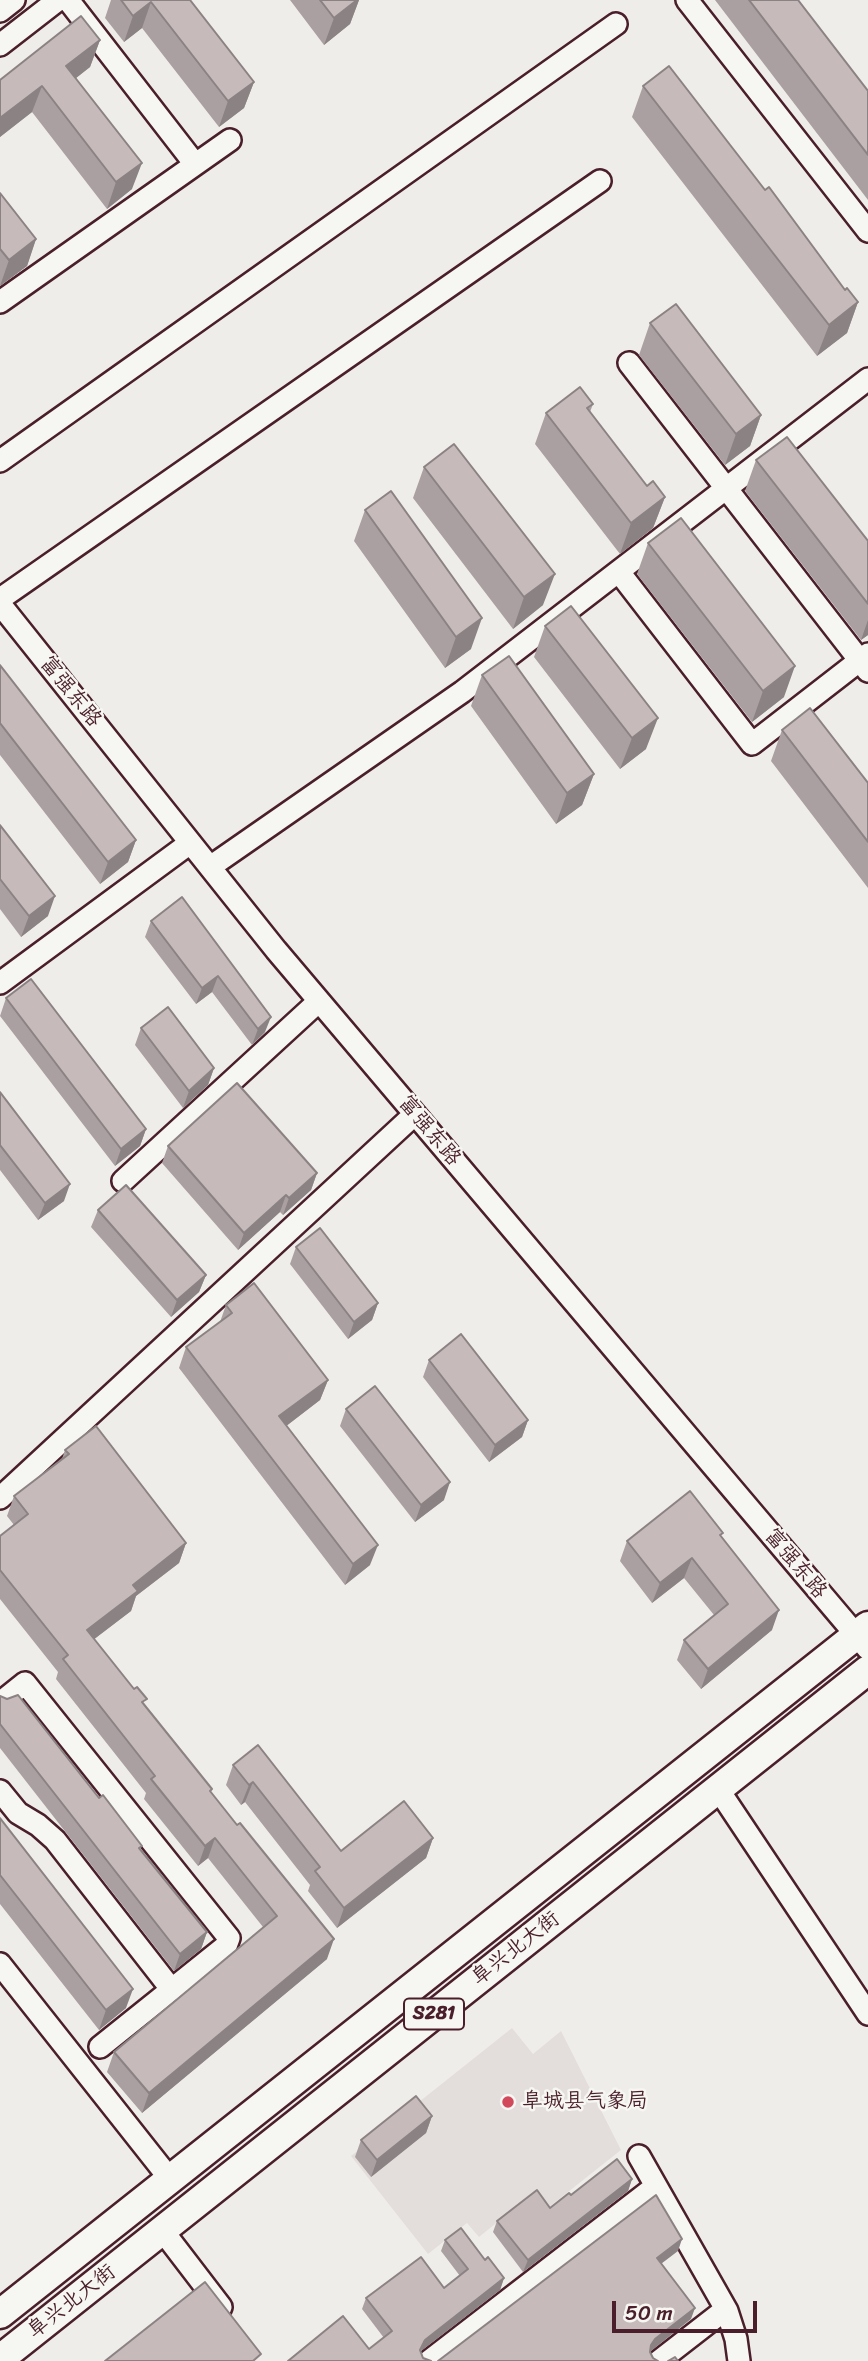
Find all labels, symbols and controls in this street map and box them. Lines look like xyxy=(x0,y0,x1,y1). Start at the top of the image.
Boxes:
street label: 富强东路 xyxy=(34,651,106,733)
street label: 富强东路 xyxy=(392,1091,466,1171)
street label: 富强东路 xyxy=(758,1524,832,1604)
street label: 阜兴北大街 xyxy=(467,1907,565,1991)
road number: S281 xyxy=(404,1998,464,2030)
place label: 阜城县气象局 xyxy=(522,2089,648,2115)
marker: 阜城县气象局 xyxy=(500,2094,516,2110)
street label: 阜兴北大街 xyxy=(23,2260,121,2344)
scale bar xyxy=(616,2288,761,2332)
text: 50 m xyxy=(625,2294,673,2332)

